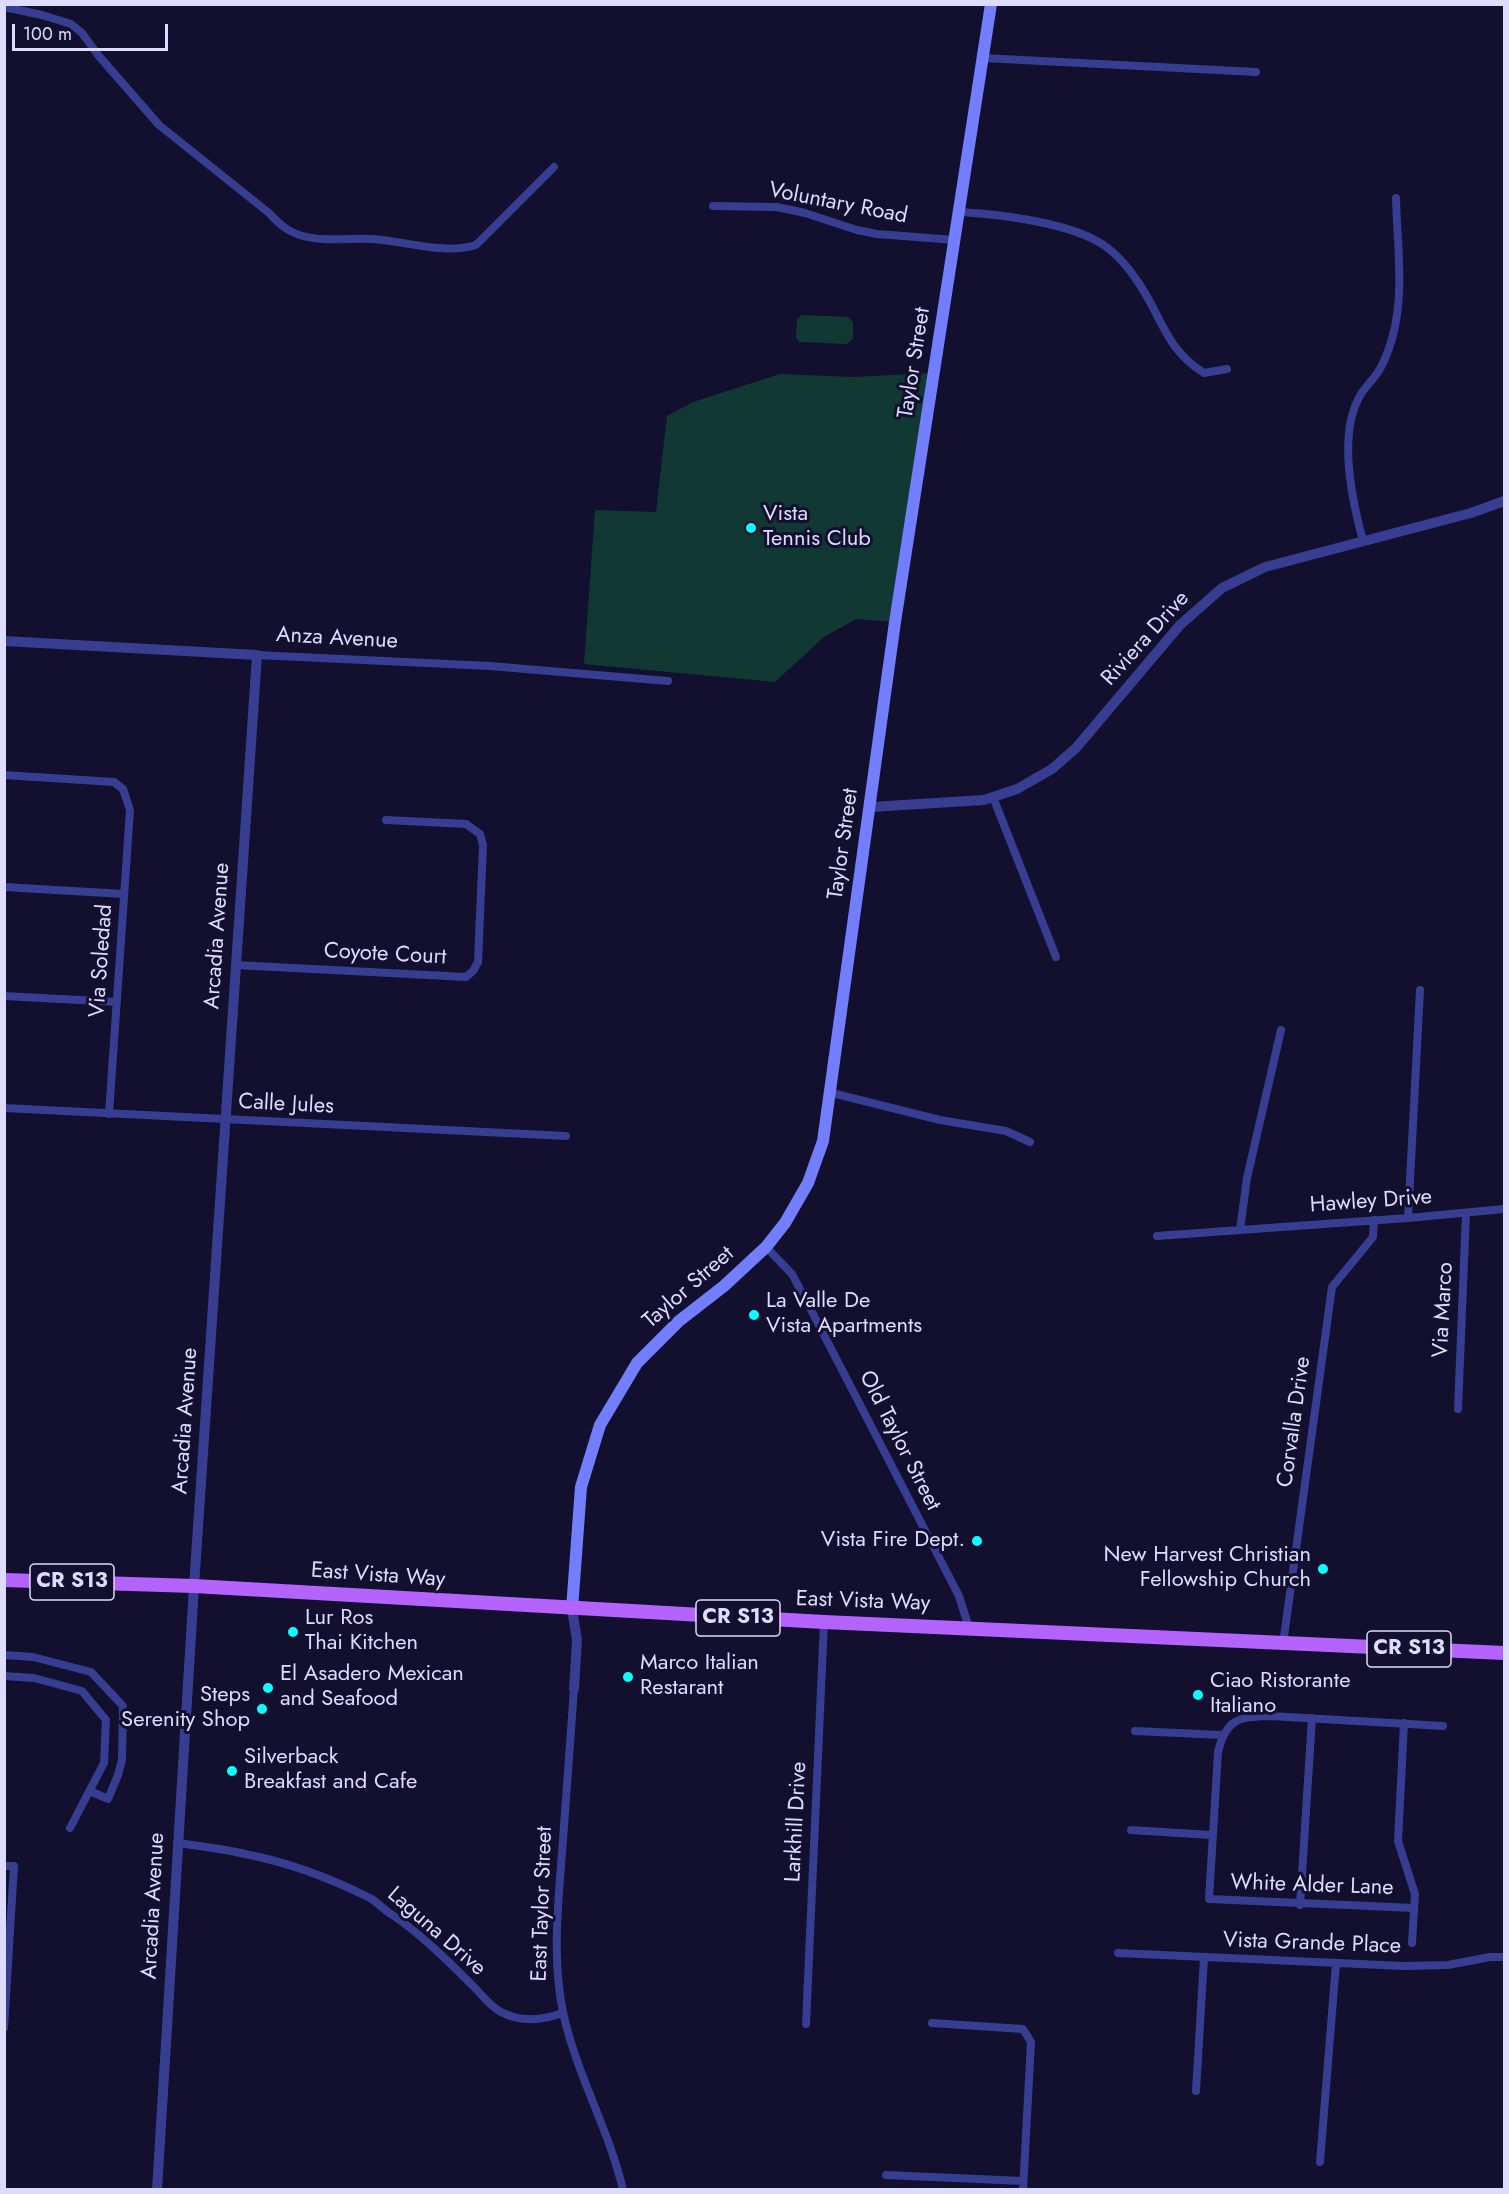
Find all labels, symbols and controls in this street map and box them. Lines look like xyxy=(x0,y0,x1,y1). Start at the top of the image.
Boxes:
scale bar xyxy=(15,12,171,50)
text: 100 m xyxy=(23,21,72,47)
street label: Voluntary Road xyxy=(766,178,910,230)
street label: Taylor Street xyxy=(893,306,937,420)
place label: Vista Tennis Club xyxy=(763,502,871,554)
marker: Vista Tennis Club xyxy=(744,521,758,535)
street label: Riviera Drive xyxy=(1097,586,1195,692)
street label: Anza Avenue xyxy=(275,623,399,655)
street label: Taylor Street xyxy=(823,787,865,901)
street label: Arcadia Avenue xyxy=(200,862,236,1010)
street label: Via Soledad xyxy=(85,903,119,1019)
street label: Coyote Court xyxy=(323,939,447,971)
street label: Calle Jules xyxy=(237,1089,335,1121)
street label: Hawley Drive xyxy=(1309,1185,1433,1219)
street label: Taylor Street xyxy=(638,1241,740,1335)
street label: Via Marco xyxy=(1428,1262,1460,1358)
place label: La Valle De Vista Apartments xyxy=(766,1289,922,1340)
marker: La Valle De Vista Apartments xyxy=(747,1308,761,1322)
street label: Arcadia Avenue xyxy=(168,1347,204,1495)
street label: Corvalla Drive xyxy=(1273,1355,1317,1489)
street label: Old Taylor Street xyxy=(852,1367,946,1515)
place label: Vista Fire Dept. xyxy=(821,1528,965,1554)
marker: Vista Fire Dept. xyxy=(970,1534,984,1548)
place label: New Harvest Christian Fellowship Church xyxy=(1104,1543,1311,1594)
street label: East Vista Way xyxy=(310,1558,446,1594)
marker: New Harvest Christian Fellowship Church xyxy=(1316,1562,1330,1576)
road number: CR S13 xyxy=(30,1564,114,1600)
street label: East Vista Way xyxy=(795,1586,931,1618)
road number: CR S13 xyxy=(696,1600,780,1636)
place label: Lur Ros Thai Kitchen xyxy=(305,1606,418,1658)
marker: Lur Ros Thai Kitchen xyxy=(286,1625,300,1639)
road number: CR S13 xyxy=(1367,1631,1451,1667)
place label: Marco Italian Restarant xyxy=(640,1651,759,1702)
place label: El Asadero Mexican and Seafood xyxy=(280,1662,464,1714)
place label: Ciao Ristorante Italiano xyxy=(1210,1669,1350,1720)
marker: Marco Italian Restarant xyxy=(621,1670,635,1684)
marker: El Asadero Mexican and Seafood xyxy=(261,1681,275,1695)
place label: Steps Serenity Shop xyxy=(121,1683,250,1735)
marker: Ciao Ristorante Italiano xyxy=(1191,1688,1205,1702)
marker: Steps Serenity Shop xyxy=(255,1702,269,1716)
place label: Silverback Breakfast and Cafe xyxy=(244,1745,417,1796)
street label: Larkhill Drive xyxy=(781,1761,813,1883)
marker: Silverback Breakfast and Cafe xyxy=(225,1764,239,1778)
street label: East Taylor Street xyxy=(527,1826,559,1982)
street label: Arcadia Avenue xyxy=(137,1832,171,1980)
street label: White Alder Lane xyxy=(1230,1870,1394,1902)
street label: Laguna Drive xyxy=(381,1882,491,1982)
street label: Vista Grande Place xyxy=(1222,1928,1402,1960)

